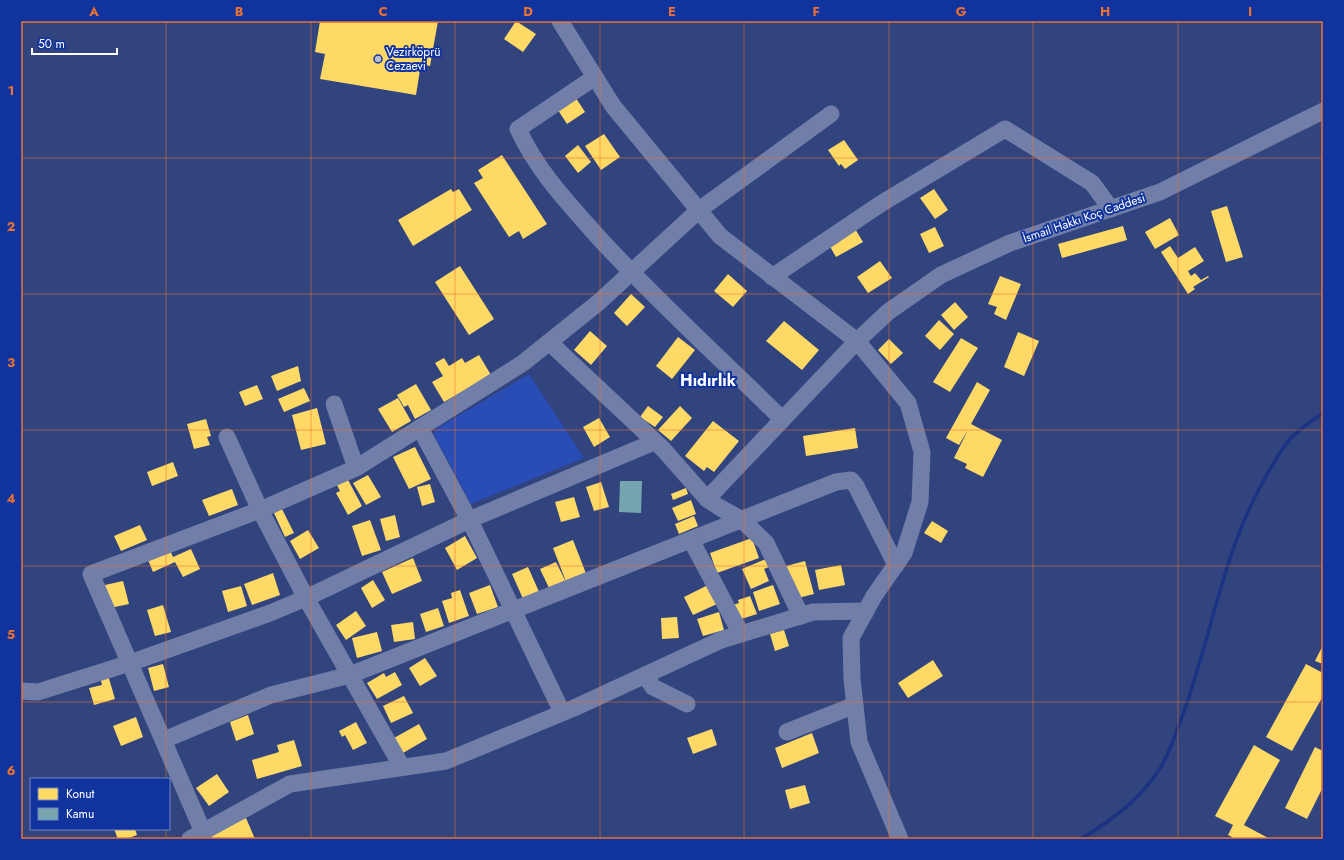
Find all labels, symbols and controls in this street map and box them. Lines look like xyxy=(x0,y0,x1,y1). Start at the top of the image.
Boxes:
text: A xyxy=(88,2,99,21)
text: B xyxy=(235,2,244,21)
text: C xyxy=(378,2,388,21)
text: D xyxy=(523,2,533,21)
text: E xyxy=(668,2,676,21)
text: F xyxy=(812,2,820,21)
text: G xyxy=(956,2,967,21)
text: H xyxy=(1100,2,1110,21)
text: I xyxy=(1248,2,1252,21)
scale bar xyxy=(32,30,117,56)
text: 50 m xyxy=(38,35,65,53)
place label: Vezirköprü Cezaevi xyxy=(386,43,441,75)
marker: Vezirköprü Cezaevi xyxy=(373,54,383,64)
text: 1 xyxy=(8,81,14,100)
street label: İsmail Hakkı Koç Caddesi xyxy=(1020,189,1148,247)
text: 2 xyxy=(7,217,15,236)
text: 3 xyxy=(7,353,15,372)
district label: Hıdırlık xyxy=(680,369,737,392)
text: 4 xyxy=(6,489,16,508)
text: 5 xyxy=(7,625,15,644)
text: 6 xyxy=(7,761,16,780)
legend xyxy=(30,778,170,830)
text: Konut xyxy=(66,785,95,803)
text: Kamu xyxy=(66,805,94,823)

